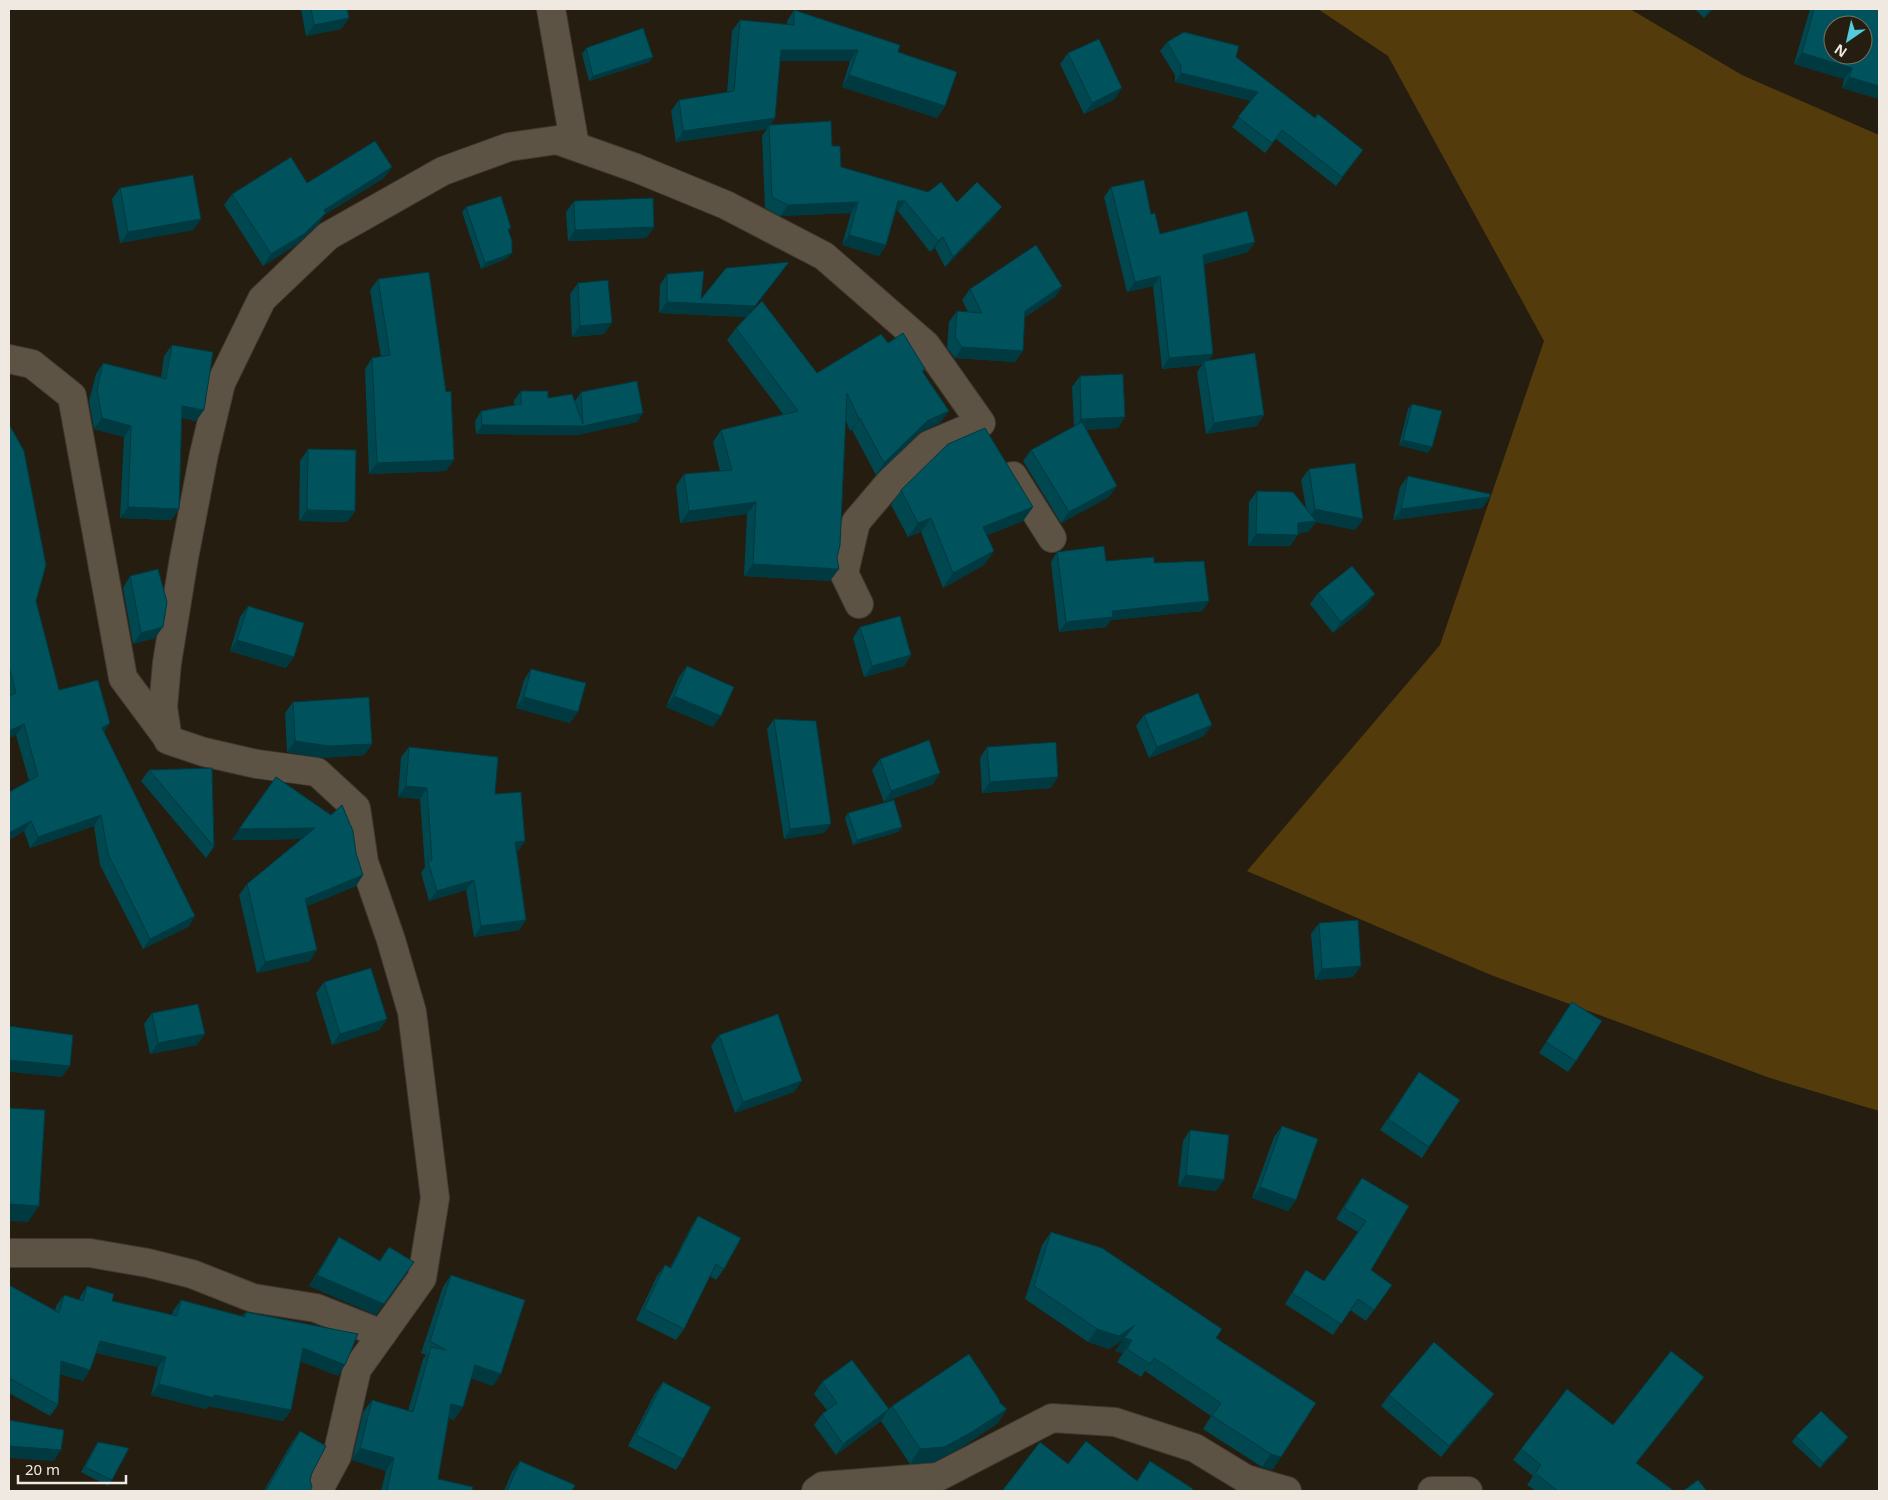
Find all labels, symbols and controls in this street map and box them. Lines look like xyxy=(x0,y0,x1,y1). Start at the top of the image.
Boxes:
north arrow xyxy=(1823,15,1873,65)
text: N xyxy=(1830,40,1850,62)
scale bar xyxy=(18,1452,125,1484)
text: 20 m xyxy=(25,1459,60,1479)

